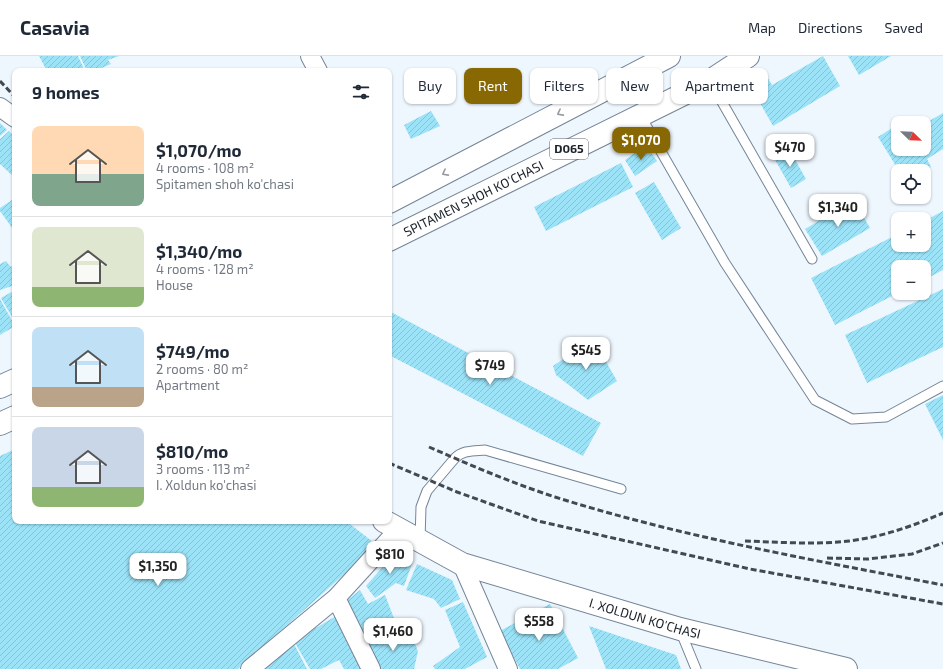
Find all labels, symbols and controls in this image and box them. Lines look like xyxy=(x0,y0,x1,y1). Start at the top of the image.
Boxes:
text: Casavia xyxy=(20,16,90,39)
text: Map xyxy=(748,19,776,36)
text: Directions xyxy=(798,19,863,36)
text: Saved xyxy=(885,19,923,36)
chip: Buy xyxy=(404,68,456,104)
chip: Rent xyxy=(464,68,522,104)
chip: Filters xyxy=(530,68,598,104)
chip: New xyxy=(606,68,663,104)
chip: Apartment xyxy=(671,68,768,104)
icon: filters xyxy=(350,81,372,103)
text: 9 homes xyxy=(32,82,100,102)
one-way arrow xyxy=(557,108,564,116)
north arrow xyxy=(891,116,931,156)
map controls xyxy=(891,116,931,300)
pin: $1,070 xyxy=(608,127,674,161)
text: $1,070 xyxy=(621,132,661,148)
pin: $470 xyxy=(766,134,814,168)
road number: D065 xyxy=(550,139,588,159)
text: $470 xyxy=(775,139,805,155)
text: $1,070/mo xyxy=(156,140,242,160)
icon: home xyxy=(64,142,112,190)
street label: SPITAMEN SHOH KO'CHASI xyxy=(401,157,546,240)
text: 4 rooms · 108 m² xyxy=(156,160,254,176)
button: locate xyxy=(891,164,931,204)
one-way arrow xyxy=(442,168,449,176)
text: Spitamen shoh ko'chasi xyxy=(156,176,294,192)
pin: $1,340 xyxy=(805,194,871,228)
text: $1,340 xyxy=(818,199,858,215)
button: + xyxy=(891,212,931,252)
text: $1,340/mo xyxy=(156,241,242,261)
icon: home xyxy=(64,243,112,291)
button: − xyxy=(891,260,931,300)
text: 4 rooms · 128 m² xyxy=(156,261,254,277)
text: House xyxy=(156,277,193,293)
pin: $545 xyxy=(562,337,610,371)
text: $749/mo xyxy=(156,341,230,361)
text: $545 xyxy=(571,342,601,358)
icon: home xyxy=(64,343,112,391)
pin: $749 xyxy=(466,352,514,386)
text: $749 xyxy=(475,357,505,373)
text: 2 rooms · 80 m² xyxy=(156,361,248,377)
text: Apartment xyxy=(156,377,220,393)
text: $810/mo xyxy=(156,441,228,461)
icon: home xyxy=(64,443,112,491)
text: 3 rooms · 113 m² xyxy=(156,461,250,477)
text: I. Xoldun ko'chasi xyxy=(156,477,257,493)
pin: $810 xyxy=(366,541,414,575)
text: $810 xyxy=(375,546,405,562)
pin: $1,350 xyxy=(125,553,191,587)
text: $1,350 xyxy=(138,558,178,574)
street label: I. XOLDUN KO'CHASI xyxy=(587,594,702,642)
pin: $558 xyxy=(515,608,563,642)
text: $558 xyxy=(524,613,554,629)
pin: $1,460 xyxy=(360,618,426,652)
text: $1,460 xyxy=(373,623,413,639)

